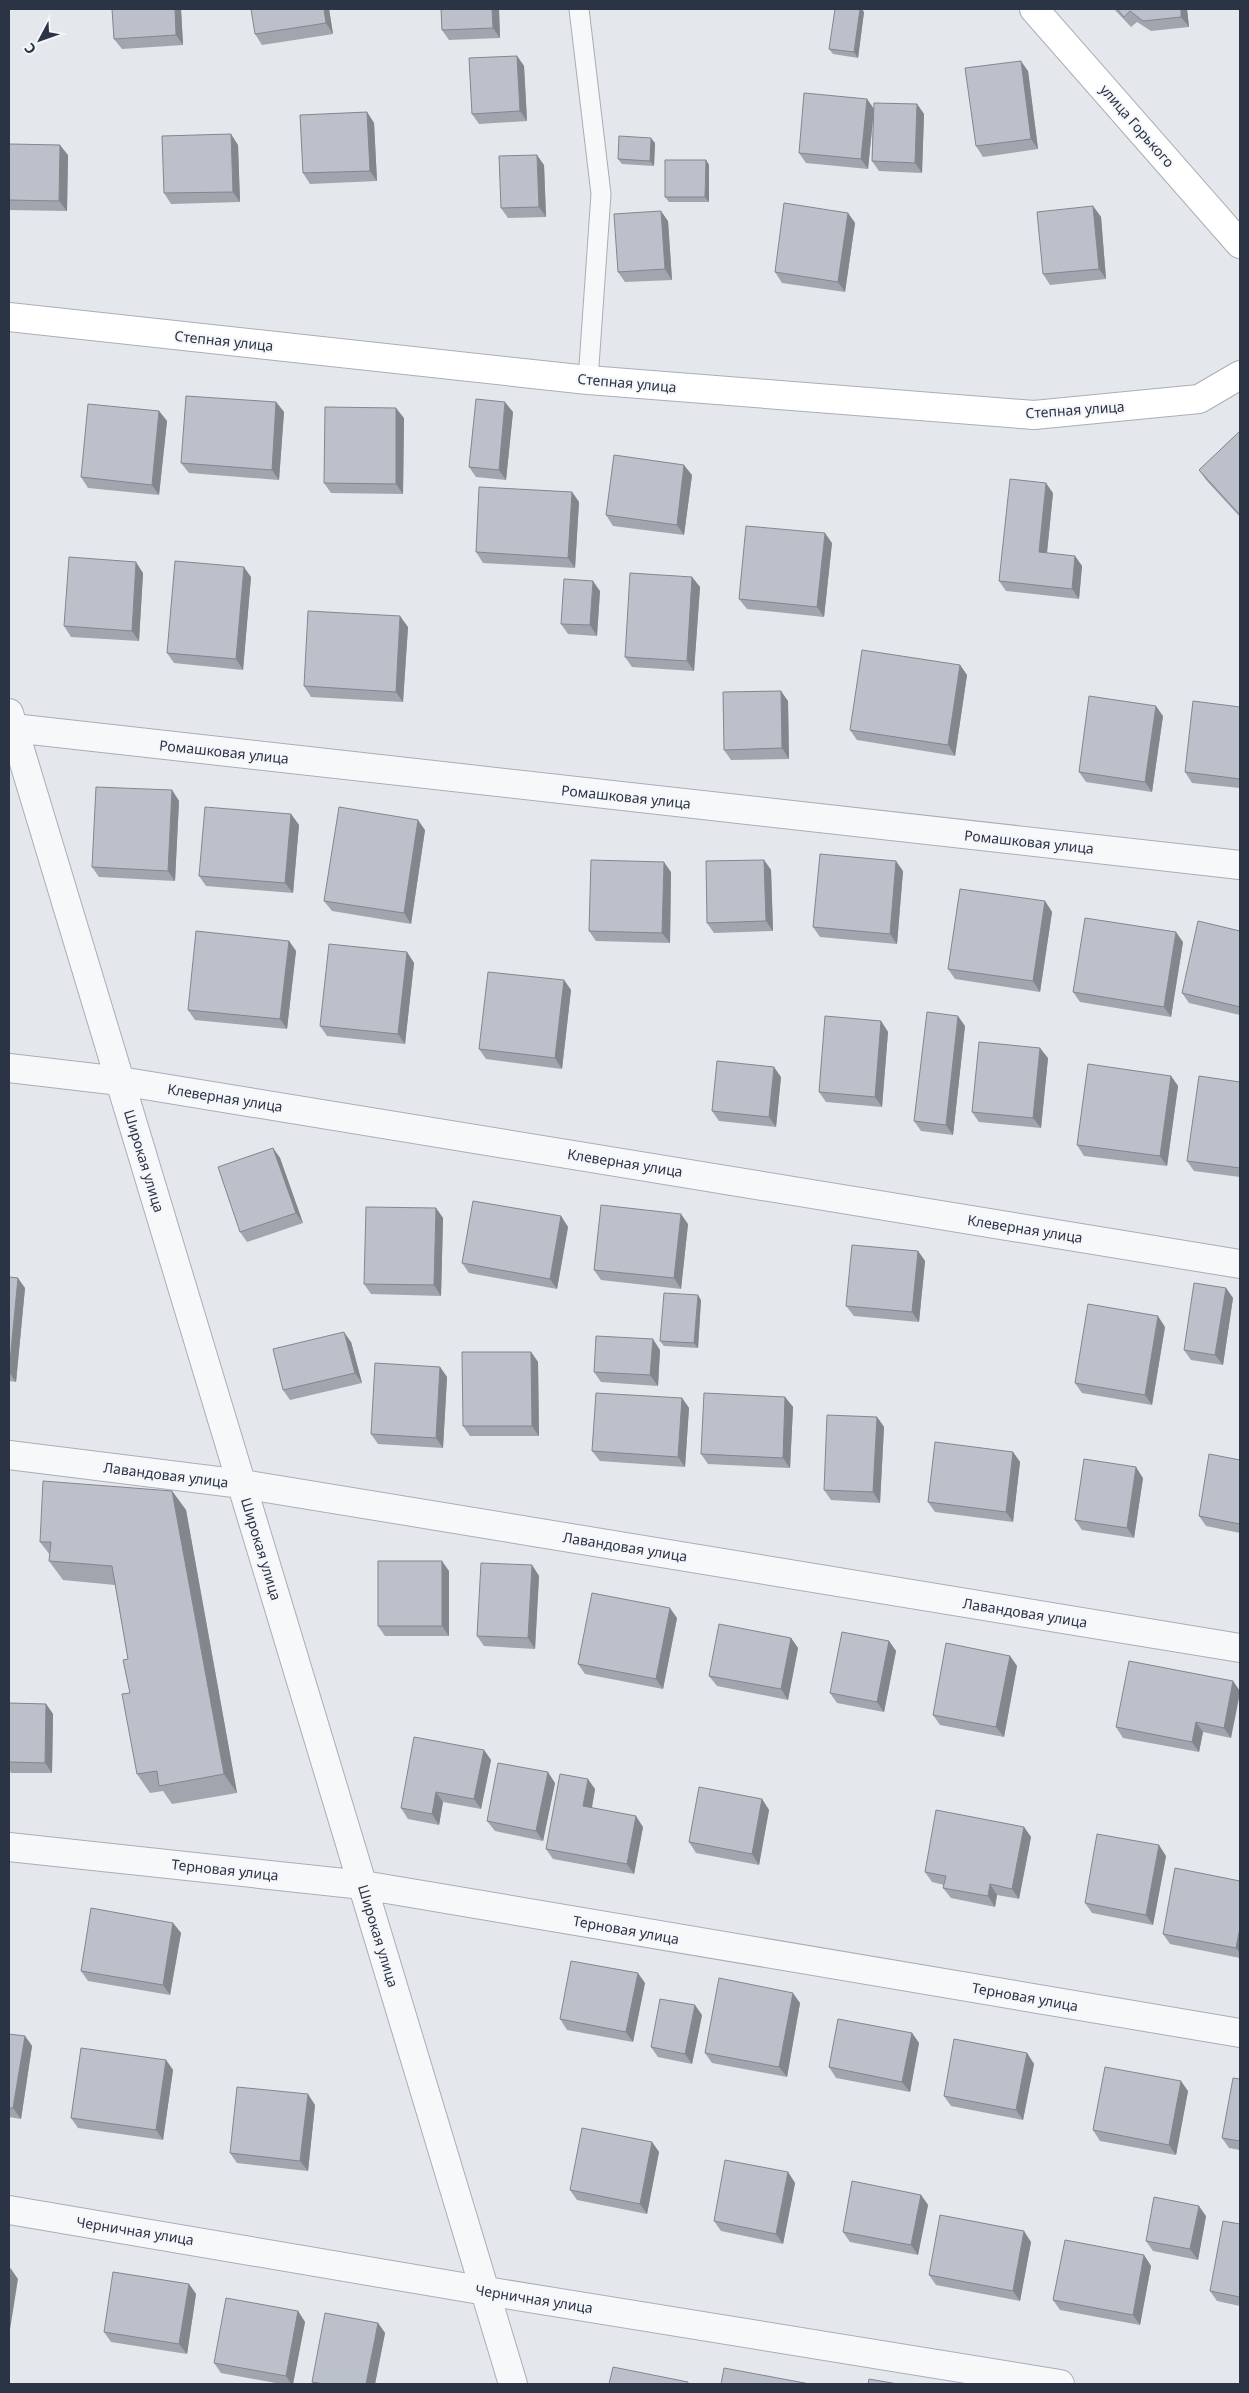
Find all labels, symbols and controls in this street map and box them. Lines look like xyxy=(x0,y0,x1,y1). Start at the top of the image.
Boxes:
north arrow xyxy=(15,15,65,65)
text: С xyxy=(20,39,40,58)
street label: улица Горького xyxy=(1096,80,1179,171)
street label: Степная улица xyxy=(174,326,274,355)
street label: Степная улица xyxy=(577,369,677,396)
street label: Степная улица xyxy=(1025,397,1125,422)
street label: Ромашковая улица xyxy=(158,735,290,768)
street label: Ромашковая улица xyxy=(560,780,692,813)
street label: Ромашковая улица xyxy=(963,825,1095,858)
street label: Клеверная улица xyxy=(166,1079,284,1116)
street label: Широкая улица xyxy=(120,1107,169,1214)
street label: Клеверная улица xyxy=(566,1144,684,1181)
street label: Клеверная улица xyxy=(966,1210,1084,1247)
street label: Лавандовая улица xyxy=(103,1457,230,1492)
street label: Широкая улица xyxy=(237,1495,286,1602)
street label: Лавандовая улица xyxy=(561,1527,689,1566)
street label: Лавандовая улица xyxy=(961,1593,1089,1632)
street label: Терновая улица xyxy=(171,1854,279,1885)
street label: Широкая улица xyxy=(354,1882,403,1989)
street label: Терновая улица xyxy=(572,1911,681,1948)
street label: Терновая улица xyxy=(971,1978,1080,2015)
street label: Черничная улица xyxy=(75,2212,195,2249)
street label: Черничная улица xyxy=(474,2280,594,2317)

